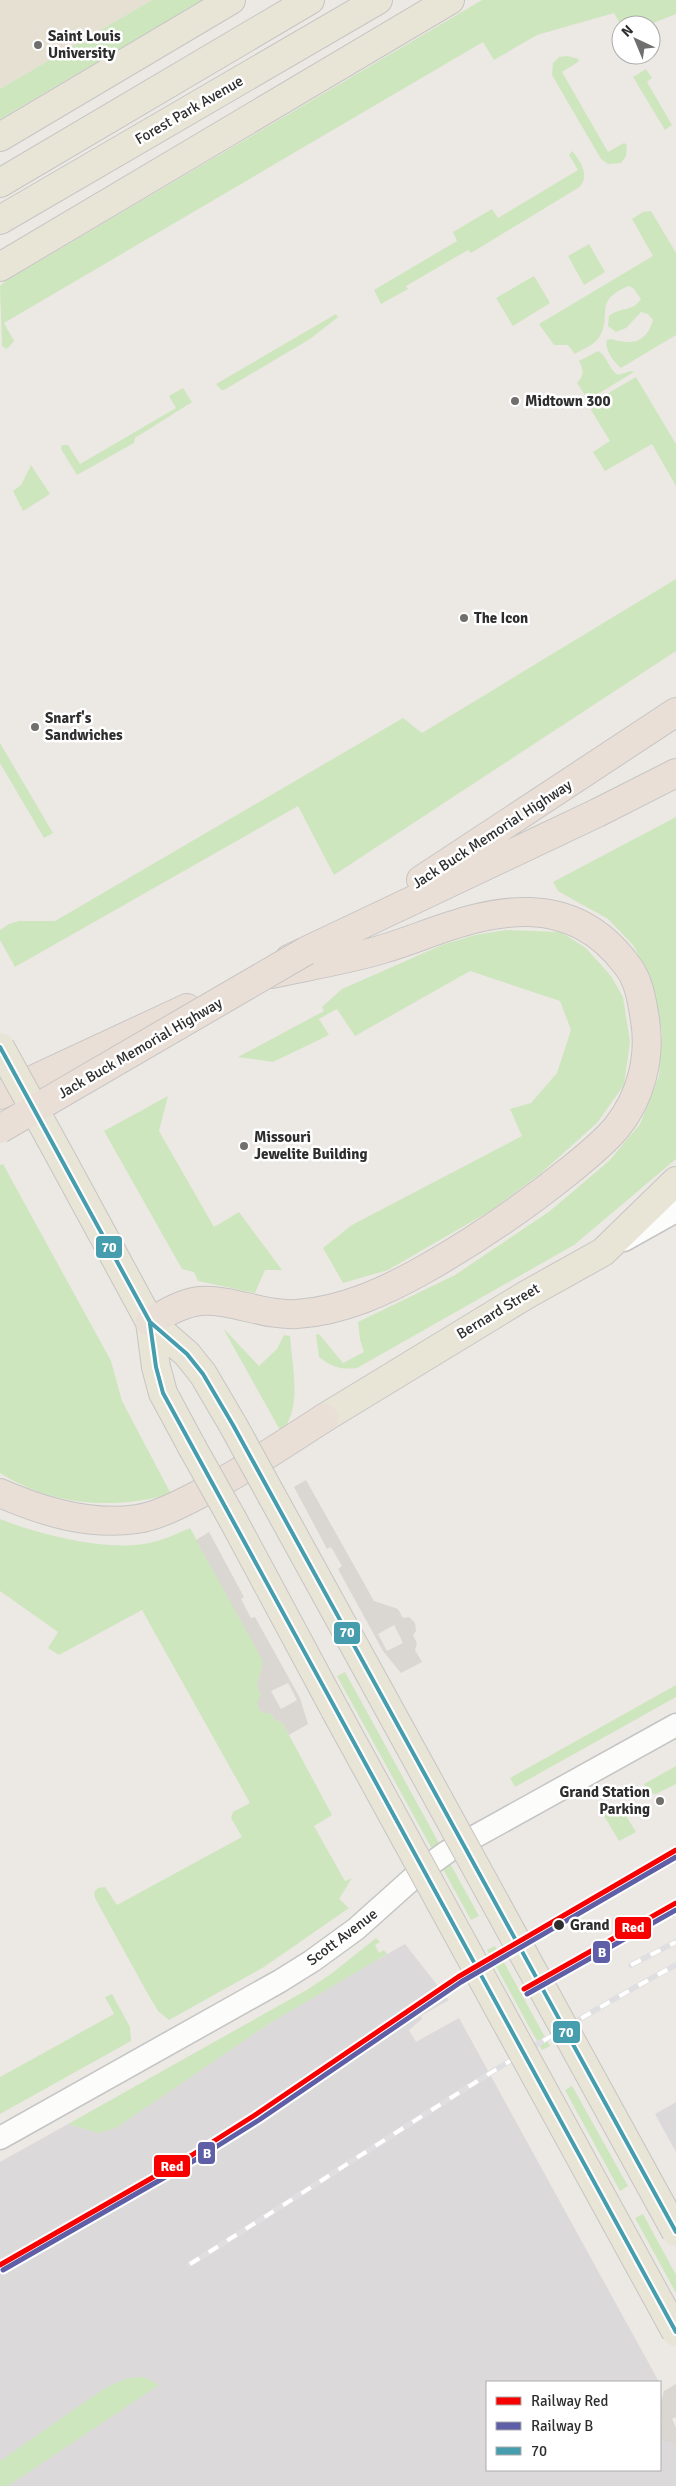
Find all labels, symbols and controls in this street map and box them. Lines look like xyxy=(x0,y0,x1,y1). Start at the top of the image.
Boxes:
north arrow xyxy=(611,15,661,65)
text: N xyxy=(618,22,637,41)
place label: Saint Louis University xyxy=(48,27,121,62)
marker: Saint Louis University xyxy=(32,39,44,51)
street label: Forest Park Avenue xyxy=(132,72,246,148)
place label: Midtown 300 xyxy=(525,392,611,410)
marker: Midtown 300 xyxy=(509,395,521,407)
place label: The Icon xyxy=(474,609,528,627)
marker: The Icon xyxy=(458,612,470,624)
place label: Snarf's Sandwiches xyxy=(45,709,123,744)
marker: Snarf's Sandwiches xyxy=(29,721,41,733)
street label: Jack Buck Memorial Highway xyxy=(409,776,575,892)
street label: Jack Buck Memorial Highway xyxy=(55,994,225,1102)
place label: Missouri Jewelite Building xyxy=(254,1128,368,1163)
marker: Missouri Jewelite Building xyxy=(238,1140,250,1152)
line badge: 70 xyxy=(95,1235,123,1259)
text: 70 xyxy=(101,1239,117,1256)
street label: Bernard Street xyxy=(453,1279,543,1343)
line badge: 70 xyxy=(333,1621,361,1645)
text: 70 xyxy=(339,1624,355,1641)
place label: Grand Station Parking xyxy=(559,1783,650,1818)
marker: Grand Station Parking xyxy=(654,1795,666,1807)
street label: Scott Avenue xyxy=(303,1905,381,1969)
place label: Grand xyxy=(570,1916,610,1934)
line badge: Red xyxy=(614,1916,652,1940)
marker: Grand xyxy=(552,1918,566,1932)
text: Red xyxy=(622,1919,645,1936)
line badge: B xyxy=(592,1940,611,1964)
text: B xyxy=(598,1944,607,1961)
line badge: 70 xyxy=(552,2020,581,2044)
text: 70 xyxy=(558,2024,574,2041)
line badge: B xyxy=(197,2141,216,2165)
text: B xyxy=(203,2145,212,2162)
line badge: Red xyxy=(153,2154,191,2178)
text: Red xyxy=(161,2158,184,2175)
legend xyxy=(486,2381,661,2471)
text: Railway Red xyxy=(531,2392,609,2410)
text: Railway B xyxy=(531,2417,593,2435)
text: 70 xyxy=(531,2442,547,2460)

